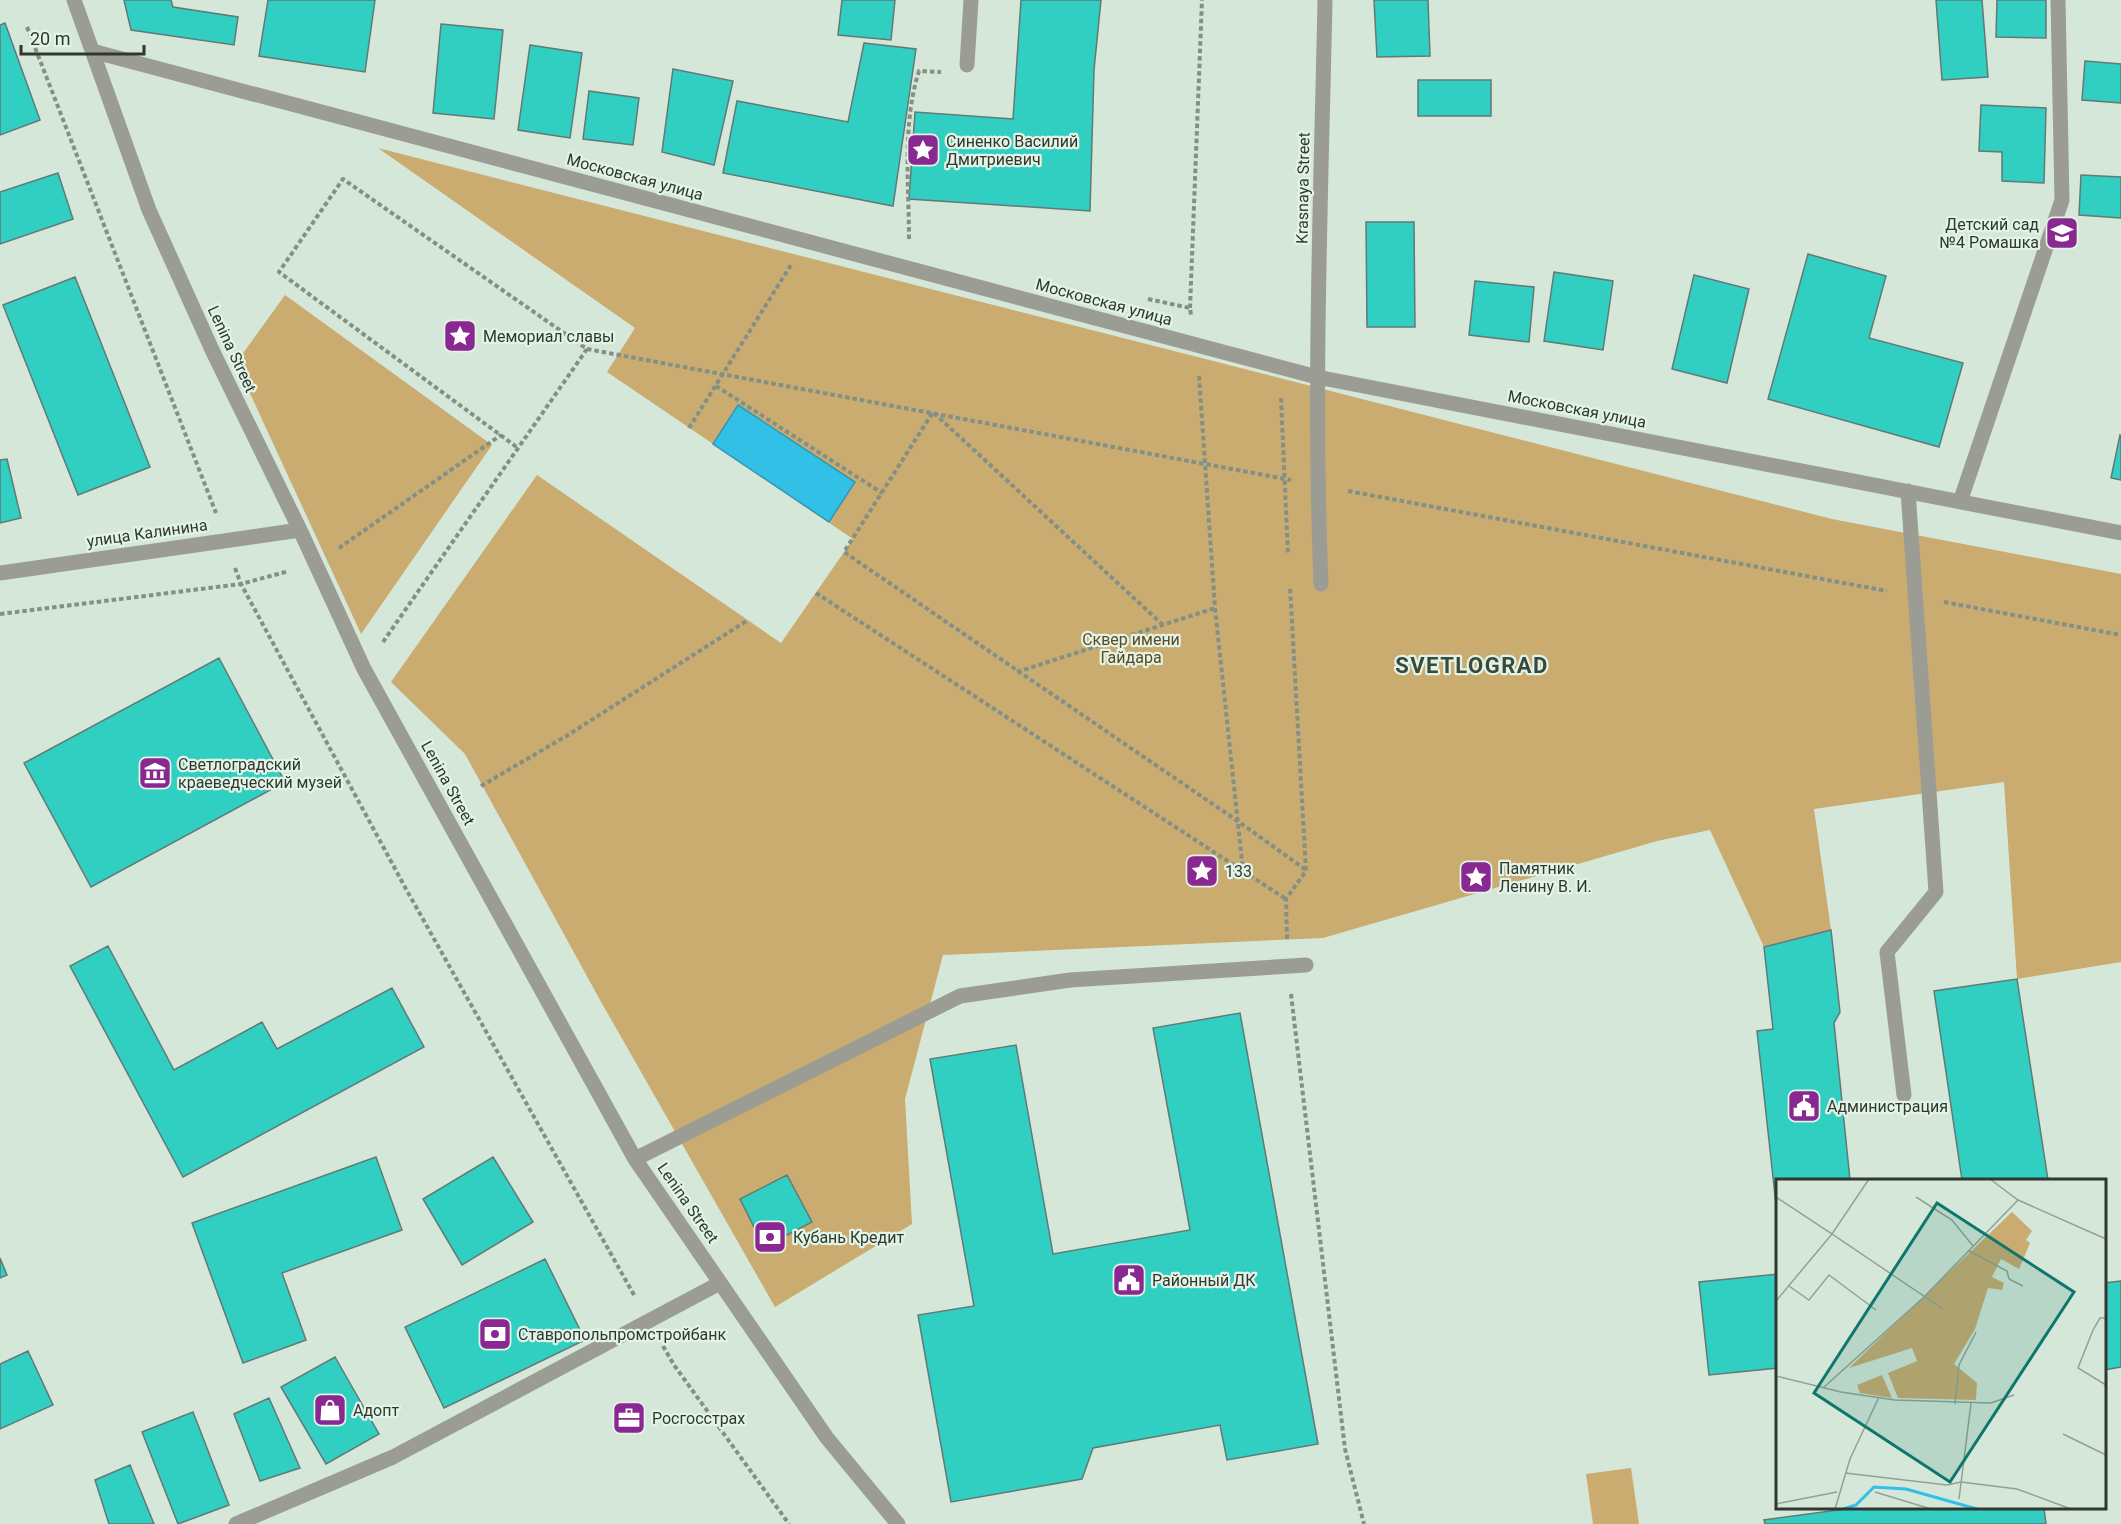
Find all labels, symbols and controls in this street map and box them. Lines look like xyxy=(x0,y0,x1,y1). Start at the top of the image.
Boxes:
scale bar xyxy=(21,18,144,56)
text: 20 m xyxy=(30,28,70,49)
place icon: Синенко Василий Дмитриевич xyxy=(905,132,941,168)
place label: Синенко Василий Дмитриевич xyxy=(946,132,1078,169)
street label: Krasnaya Street xyxy=(1293,132,1313,244)
street label: Московская улица xyxy=(565,150,705,204)
place label: Детский сад №4 Ромашка xyxy=(1940,215,2039,252)
school or university icon: Детский сад №4 Ромашка xyxy=(2044,215,2080,251)
street label: Московская улица xyxy=(1034,275,1174,329)
street label: Lenina Street xyxy=(204,303,260,395)
place icon: Мемориал славы xyxy=(442,318,478,354)
place label: Мемориал славы xyxy=(483,327,614,346)
street label: Московская улица xyxy=(1506,386,1648,432)
street label: улица Калинина xyxy=(85,515,209,551)
park label: Сквер имени Гайдара xyxy=(1082,630,1180,667)
district label: SVETLOGRAD xyxy=(1395,653,1549,678)
street label: Lenina Street xyxy=(417,737,479,829)
museum icon: Светлоградский краеведческий музей xyxy=(137,755,173,791)
place label: Светлоградский краеведческий музей xyxy=(178,755,342,792)
place icon: 133 xyxy=(1184,853,1220,889)
place icon: Памятник Ленину В. И. xyxy=(1458,859,1494,895)
place label: Памятник Ленину В. И. xyxy=(1499,859,1592,896)
place label: 133 xyxy=(1225,862,1252,881)
public building icon: Администрация xyxy=(1786,1088,1822,1124)
place label: Администрация xyxy=(1827,1097,1948,1116)
street label: Lenina Street xyxy=(653,1159,723,1247)
inset map xyxy=(1776,1179,2106,1509)
bank icon: Кубань Кредит xyxy=(752,1219,788,1255)
place label: Кубань Кредит xyxy=(793,1228,904,1247)
public building icon: Районный ДК xyxy=(1111,1262,1147,1298)
place label: Районный ДК xyxy=(1152,1271,1256,1290)
bank icon: Ставропольпромстройбанк xyxy=(477,1316,513,1352)
place label: Ставропольпромстройбанк xyxy=(518,1325,727,1344)
shop icon: Адопт xyxy=(312,1392,348,1428)
office icon: Росгосстрах xyxy=(611,1400,647,1436)
place label: Адопт xyxy=(353,1401,399,1420)
place label: Росгосстрах xyxy=(652,1409,745,1428)

